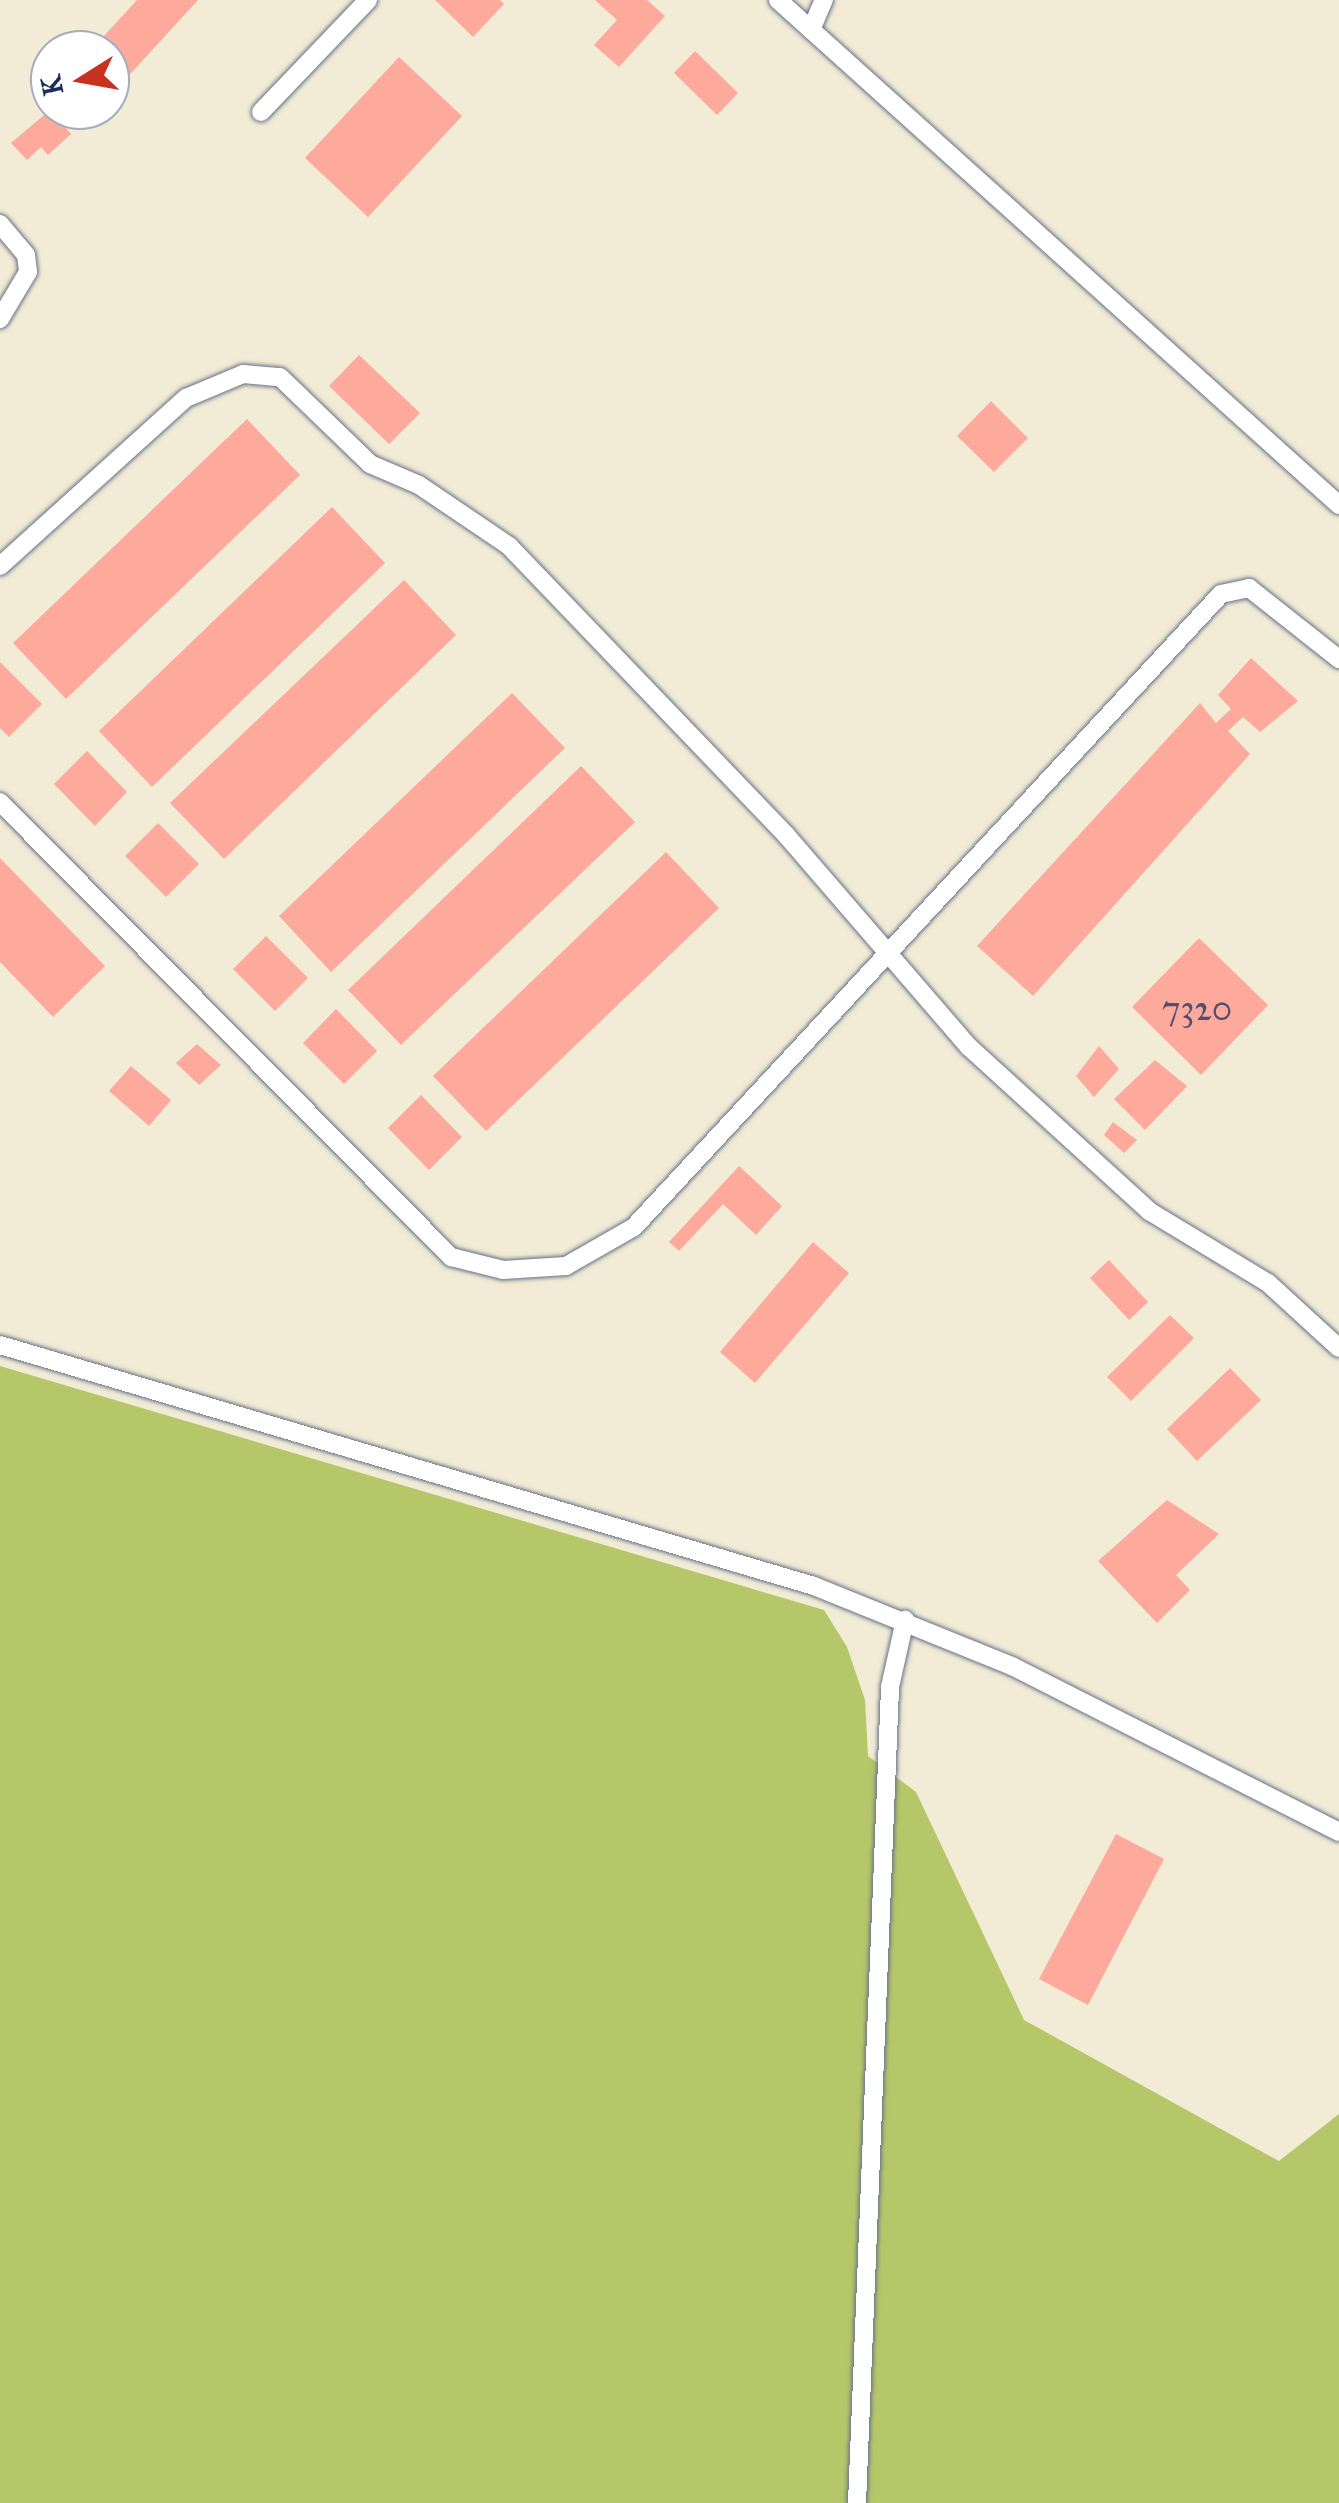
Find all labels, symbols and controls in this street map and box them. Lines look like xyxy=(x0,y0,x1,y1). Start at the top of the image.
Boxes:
north arrow xyxy=(30,30,130,130)
text: K xyxy=(33,72,71,99)
house number: 7320 xyxy=(1162,988,1232,1030)

